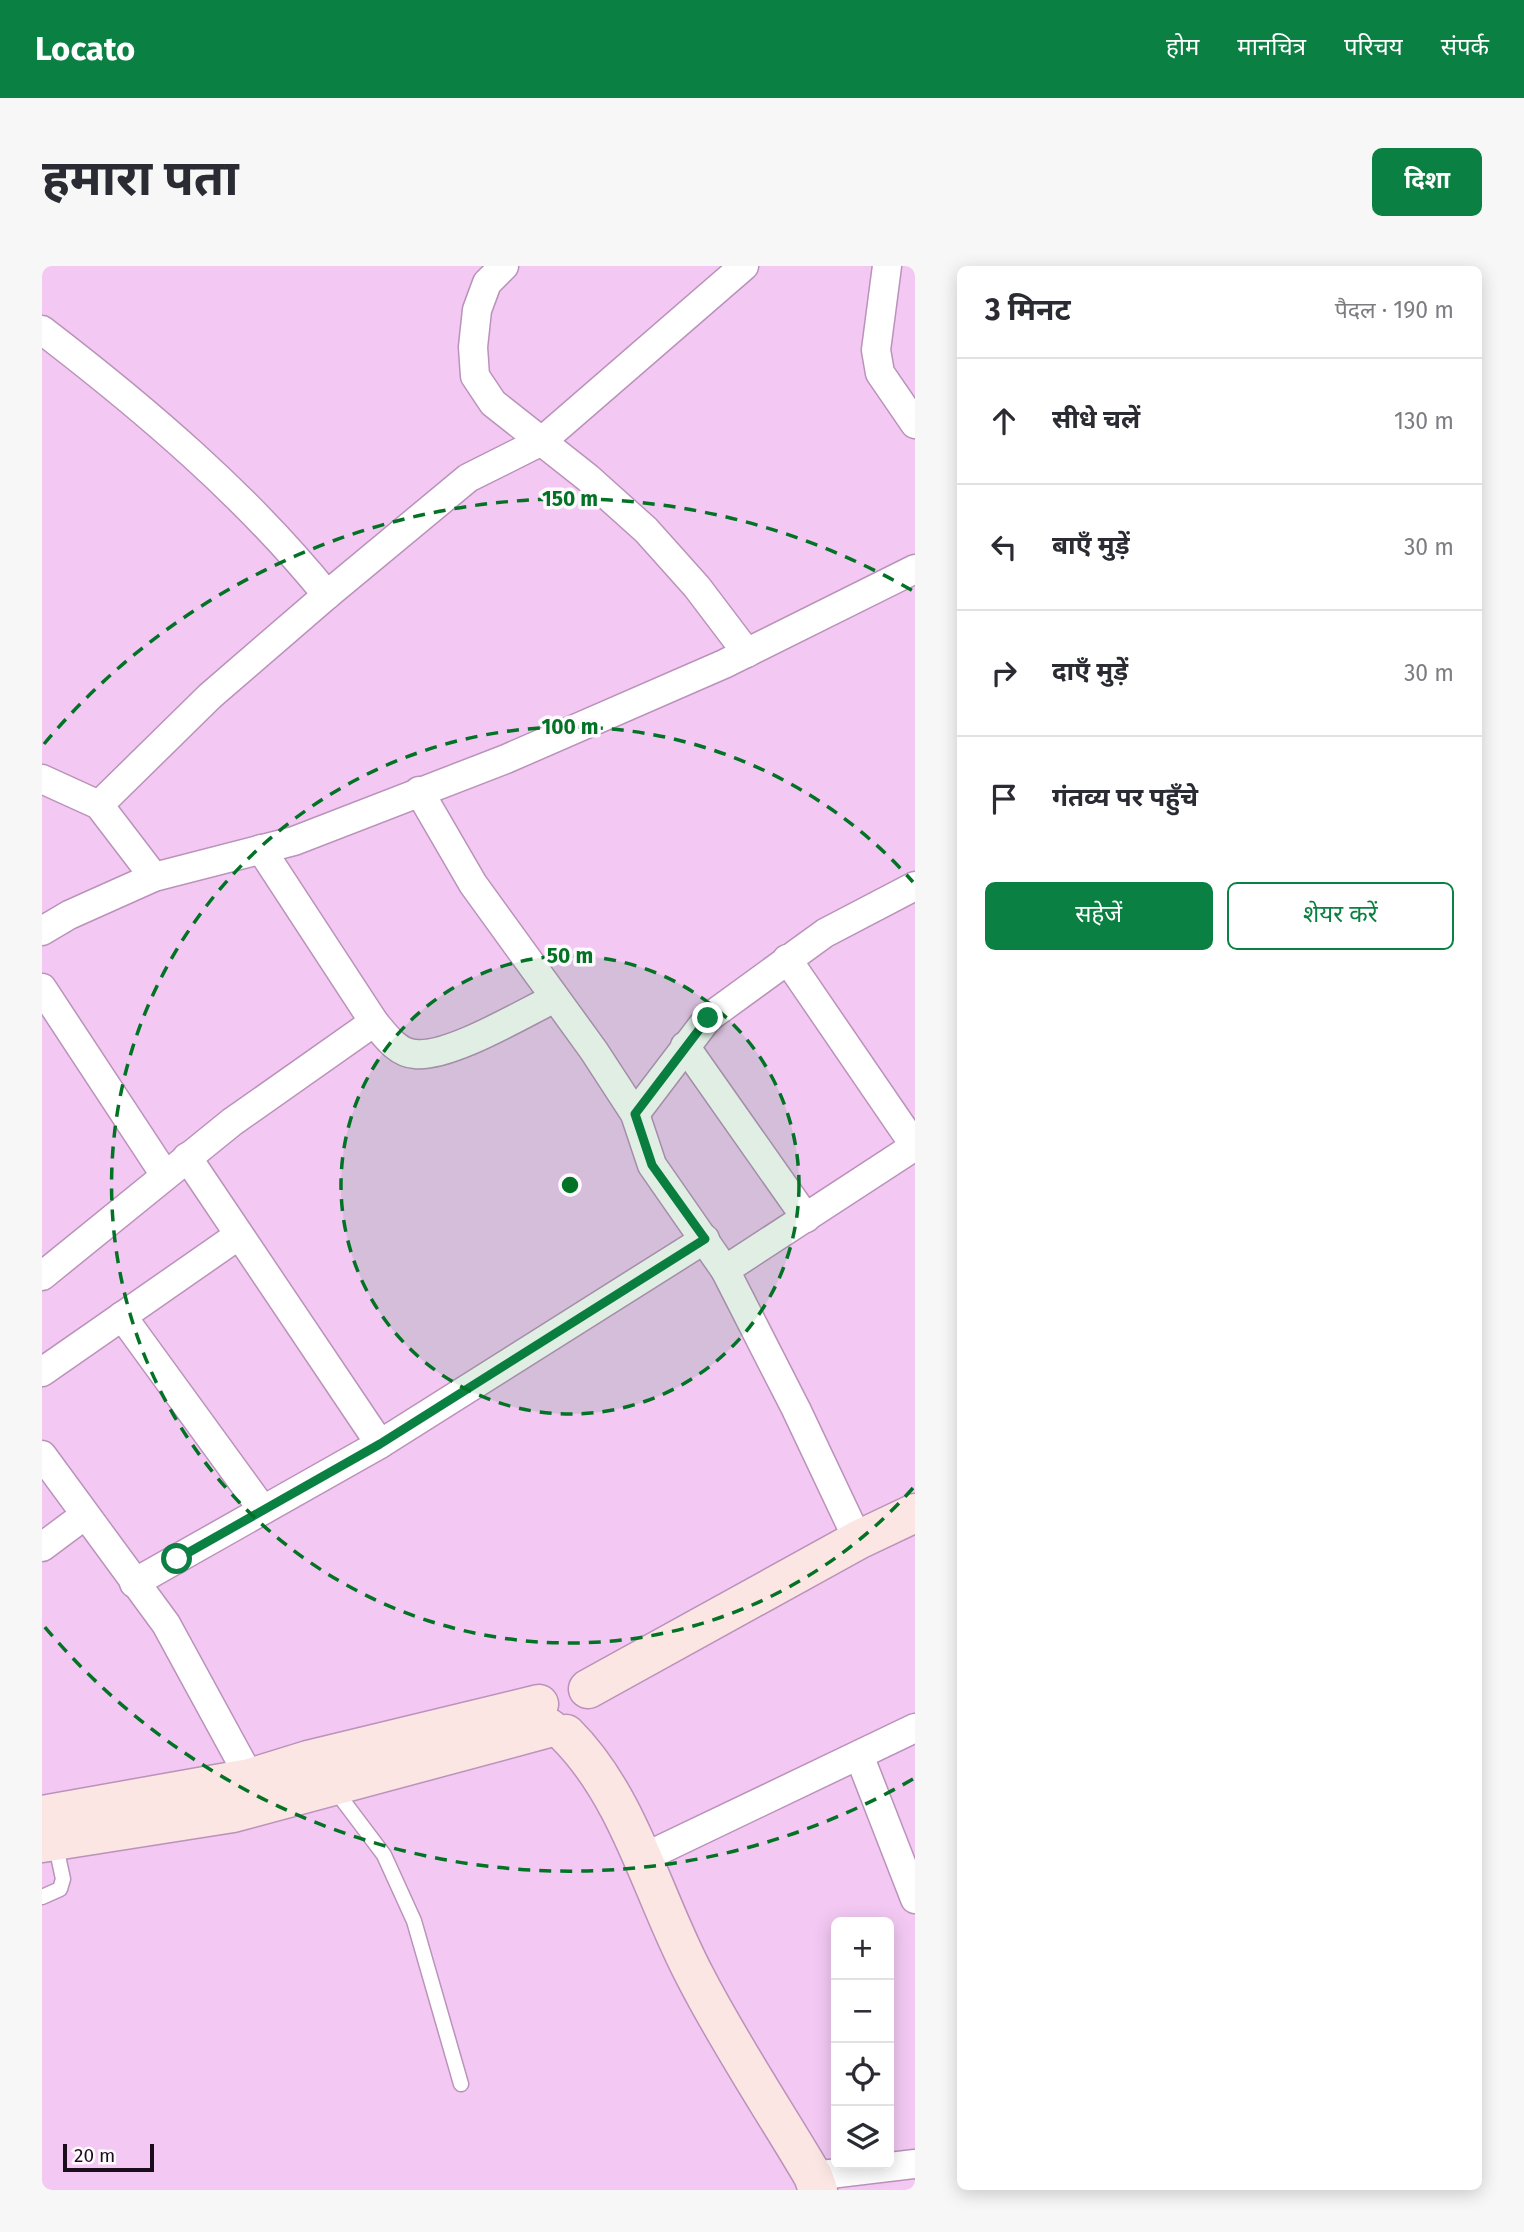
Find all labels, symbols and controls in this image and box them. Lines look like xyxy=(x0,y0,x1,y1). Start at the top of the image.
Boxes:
text: Locato xyxy=(35,29,135,69)
text: होम xyxy=(1166,33,1199,61)
text: मानचित्र xyxy=(1237,33,1306,61)
text: परिचय xyxy=(1344,33,1403,61)
text: संपर्क xyxy=(1441,33,1489,61)
button: दिशा xyxy=(1372,148,1482,216)
text: हमारा पता xyxy=(42,149,239,208)
text: 3 मिनट xyxy=(985,292,1071,328)
text: पैदल · 190 m xyxy=(1335,296,1454,324)
icon: ahead xyxy=(985,402,1023,440)
text: सीधे चलें xyxy=(1052,404,1140,435)
text: 130 m xyxy=(1394,407,1454,435)
text: 150 m xyxy=(542,486,598,512)
icon: left xyxy=(985,528,1023,566)
text: बाएँ मुड़ें xyxy=(1052,530,1129,561)
text: 30 m xyxy=(1404,533,1454,561)
icon: right xyxy=(985,654,1023,692)
text: दाएँ मुड़ें xyxy=(1052,656,1128,687)
text: 30 m xyxy=(1404,659,1454,687)
text: 100 m xyxy=(541,714,599,740)
icon: arrive xyxy=(985,780,1023,818)
text: गंतव्य पर पहुँचे xyxy=(1052,782,1198,813)
button: सहेजें xyxy=(985,882,1213,950)
button: शेयर करें xyxy=(1227,882,1454,950)
text: 50 m xyxy=(547,943,593,969)
route end xyxy=(692,1002,723,1033)
centre of rings xyxy=(558,1173,582,1197)
route start xyxy=(161,1543,192,1574)
map controls xyxy=(831,1917,894,2169)
button: + xyxy=(831,1917,894,1980)
button: − xyxy=(831,1980,894,2043)
button: locate xyxy=(831,2043,894,2106)
button: layers xyxy=(831,2106,894,2169)
scale bar xyxy=(63,2141,154,2173)
text: 20 m xyxy=(74,2144,115,2167)

